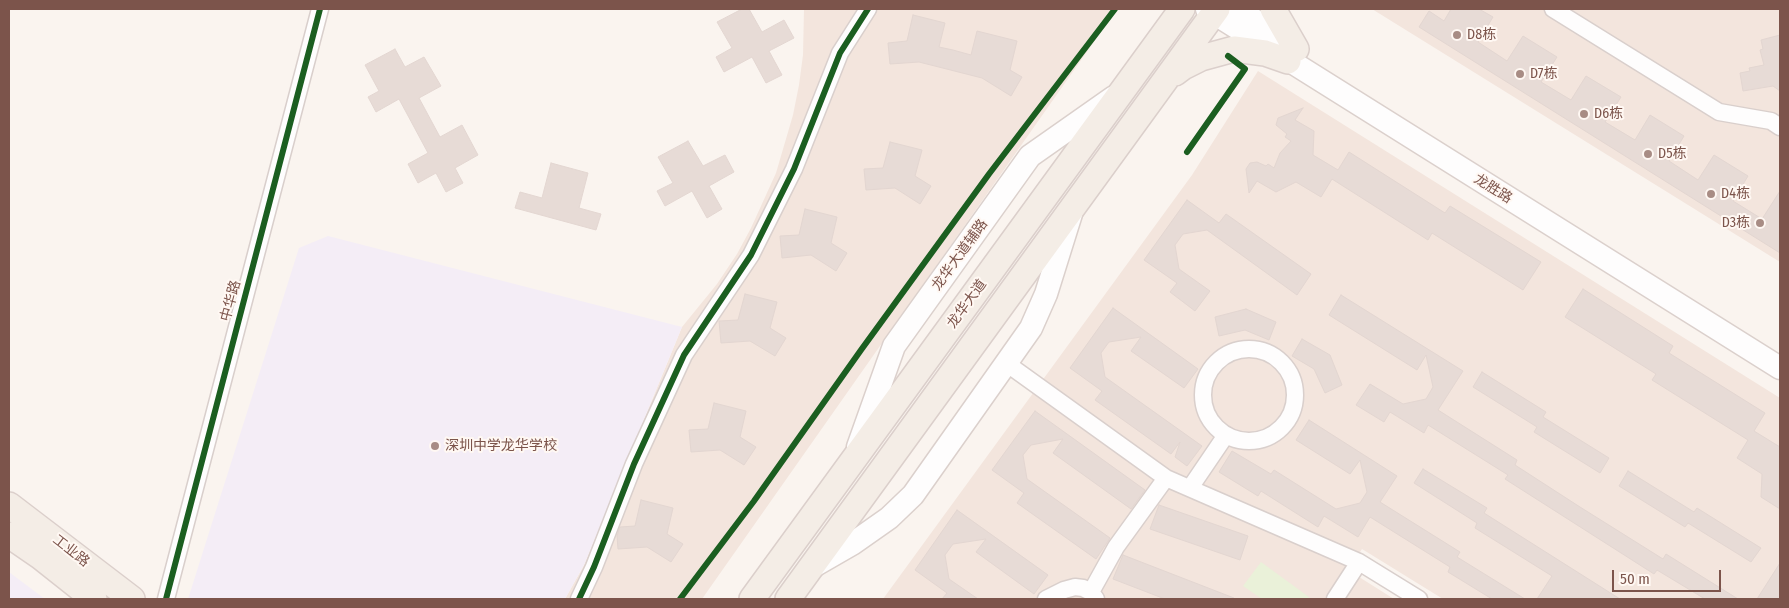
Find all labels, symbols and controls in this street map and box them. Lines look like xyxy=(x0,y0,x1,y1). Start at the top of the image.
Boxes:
place label: D8栋 xyxy=(1467,27,1496,43)
marker: D8栋 xyxy=(1451,29,1463,41)
place label: D7栋 xyxy=(1530,66,1558,82)
marker: D7栋 xyxy=(1514,68,1526,80)
place label: D6栋 xyxy=(1594,106,1623,122)
marker: D6栋 xyxy=(1578,108,1590,120)
place label: D5栋 xyxy=(1658,146,1687,162)
marker: D5栋 xyxy=(1642,148,1654,160)
street label: 龙胜路 xyxy=(1471,171,1515,207)
place label: D4栋 xyxy=(1721,186,1750,202)
marker: D4栋 xyxy=(1705,188,1717,200)
place label: D3栋 xyxy=(1722,215,1750,231)
street label: 龙华大道辅路 xyxy=(929,216,991,294)
marker: D3栋 xyxy=(1754,217,1766,229)
street label: 龙华大道 xyxy=(944,276,990,332)
street label: 中华路 xyxy=(217,279,245,323)
place label: 深圳中学龙华学校 xyxy=(445,438,557,454)
marker: 深圳中学龙华学校 xyxy=(429,440,441,452)
street label: 工业路 xyxy=(49,531,93,571)
scale bar xyxy=(1614,560,1723,592)
text: 50 m xyxy=(1620,570,1650,588)

